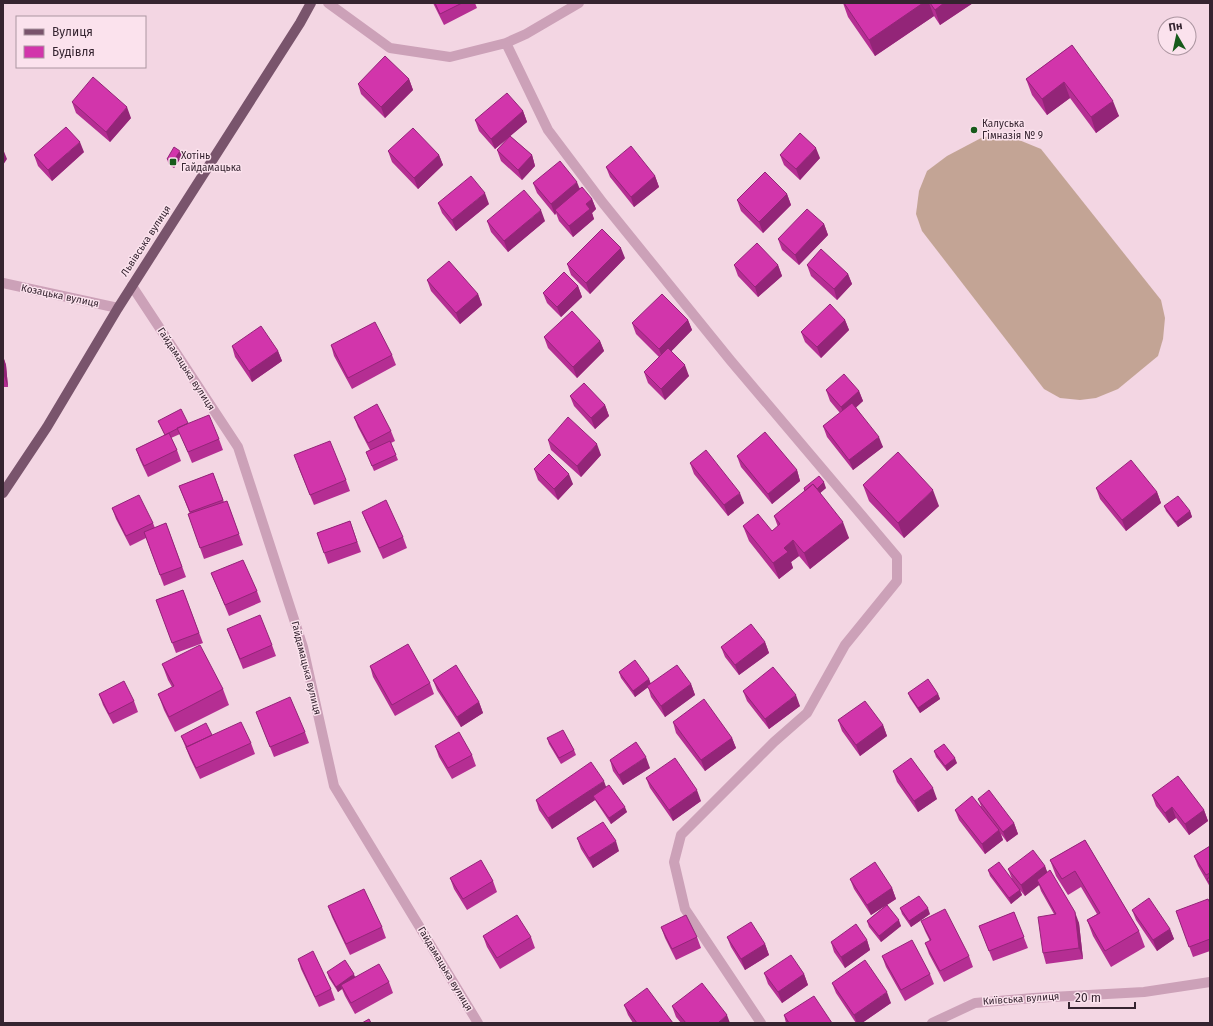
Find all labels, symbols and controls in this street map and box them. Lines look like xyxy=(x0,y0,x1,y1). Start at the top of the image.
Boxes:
legend xyxy=(16,16,146,68)
north arrow xyxy=(1157,16,1197,56)
text: Пн xyxy=(1168,19,1183,34)
text: Вулиця xyxy=(52,25,93,39)
text: Будівля xyxy=(52,45,95,59)
place label: Калуська Гімназія № 9 xyxy=(982,118,1043,142)
marker: Калуська Гімназія № 9 xyxy=(969,125,979,135)
place label: Хотінь Гайдамацька xyxy=(181,149,241,174)
marker: Хотінь Гайдамацька xyxy=(168,157,178,167)
street label: Львівська вулиця xyxy=(118,203,173,279)
street label: Козацька вулиця xyxy=(20,282,100,310)
street label: Гайдамацька вулиця xyxy=(155,325,217,413)
street label: Гайдамацька вулиця xyxy=(289,620,323,716)
street label: Гайдамацька вулиця xyxy=(415,925,475,1013)
scale bar xyxy=(1069,984,1135,1010)
street label: Київська вулиця xyxy=(982,989,1060,1008)
text: 20 m xyxy=(1075,991,1101,1005)

